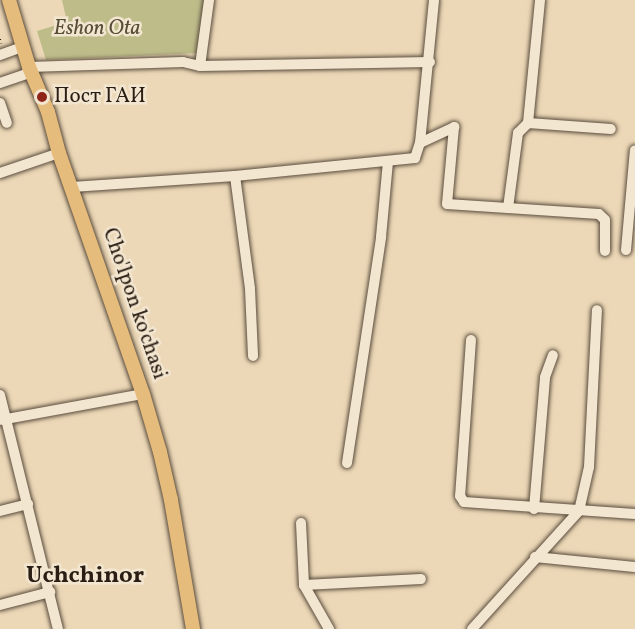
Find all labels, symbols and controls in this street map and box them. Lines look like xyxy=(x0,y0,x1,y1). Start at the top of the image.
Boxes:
park label: Eshon Ota xyxy=(54,16,140,42)
place label: Пост ГАИ xyxy=(54,84,146,110)
marker: Пост ГАИ xyxy=(35,90,49,104)
street label: Cho'lpon ko'chasi xyxy=(96,225,172,383)
district label: Uchchinor xyxy=(26,563,144,591)

